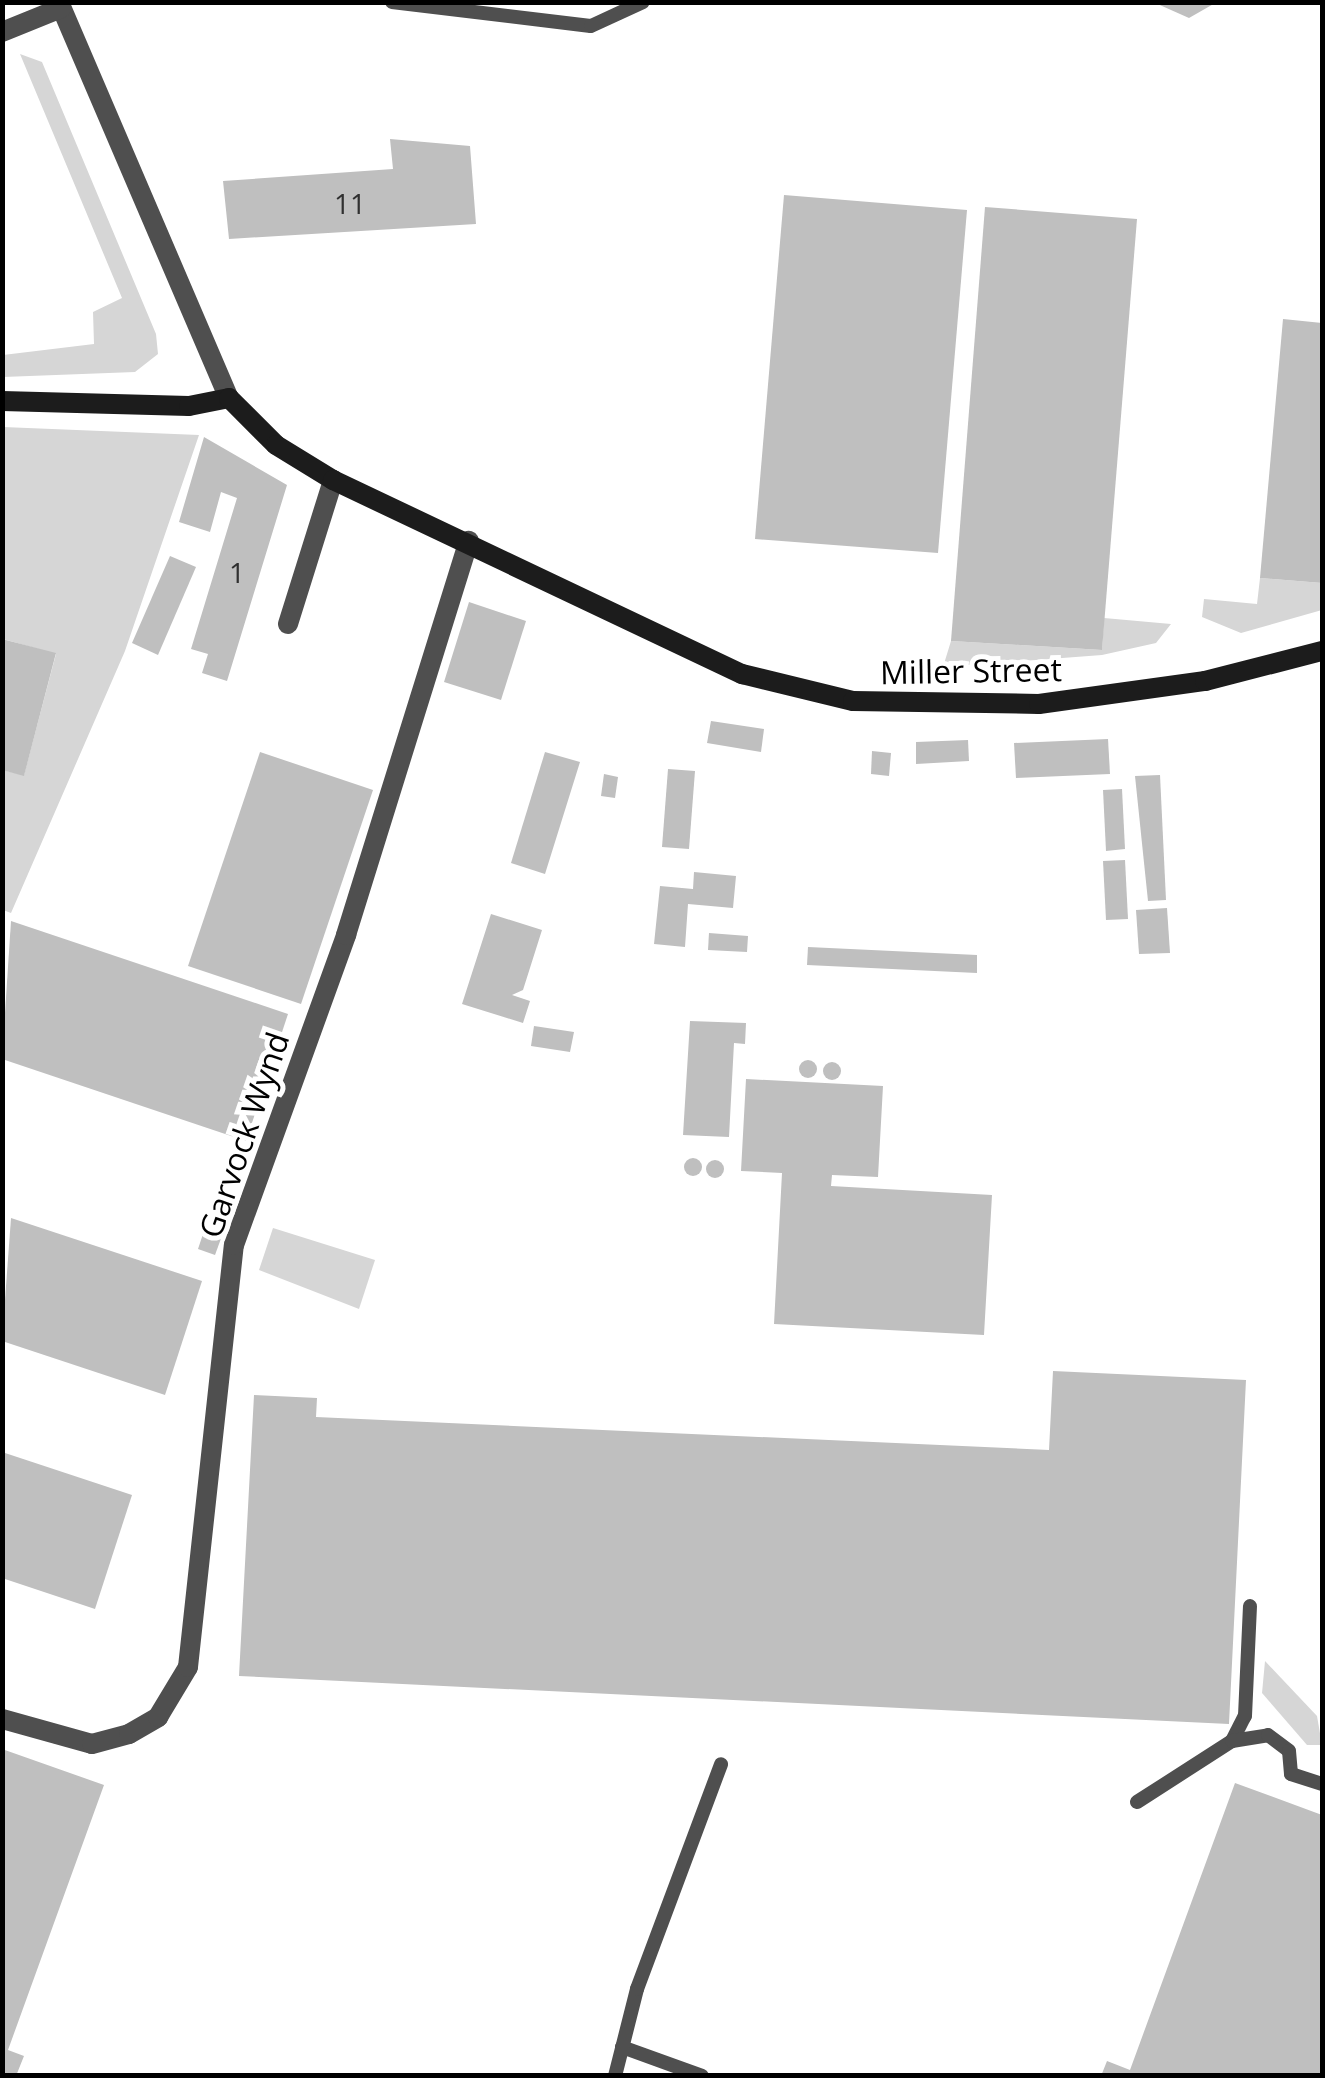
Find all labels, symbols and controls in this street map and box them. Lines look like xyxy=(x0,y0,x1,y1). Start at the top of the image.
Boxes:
house number: 11 xyxy=(334,186,366,220)
house number: 1 xyxy=(229,555,245,589)
street label: Miller Street xyxy=(880,650,1062,692)
street label: Garvock Wynd xyxy=(191,1027,297,1243)

